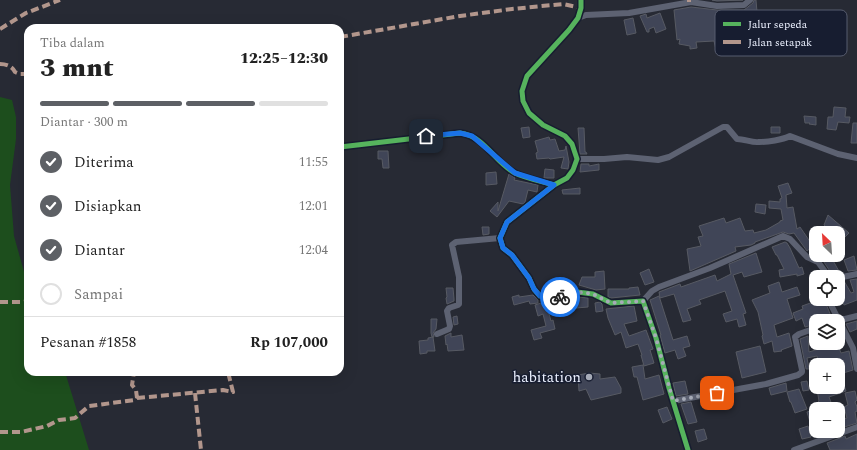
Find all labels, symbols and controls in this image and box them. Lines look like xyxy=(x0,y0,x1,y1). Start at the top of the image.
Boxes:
legend xyxy=(715,10,847,56)
text: Jalur sepeda xyxy=(748,16,808,33)
text: Tiba dalam xyxy=(40,33,105,53)
text: Jalan setapak xyxy=(748,34,812,51)
text: 12:25–12:30 xyxy=(240,47,328,70)
text: 3 mnt xyxy=(40,48,113,88)
text: Diantar · 300 m xyxy=(40,112,128,132)
pin xyxy=(409,119,443,153)
icon: home xyxy=(415,125,437,147)
icon: check xyxy=(40,151,62,173)
text: Diterima xyxy=(74,151,134,174)
text: 11:55 xyxy=(299,152,328,172)
icon: check xyxy=(40,195,62,217)
text: Disiapkan xyxy=(74,195,142,218)
text: 12:01 xyxy=(299,196,328,216)
north arrow xyxy=(809,226,845,262)
map controls xyxy=(809,226,845,438)
icon: check xyxy=(40,239,62,261)
text: Diantar xyxy=(74,239,125,262)
text: 12:04 xyxy=(299,240,328,260)
button: locate xyxy=(809,270,845,306)
courier xyxy=(540,277,580,317)
text: Sampai xyxy=(74,283,123,306)
icon: bike xyxy=(549,286,571,308)
button: layers xyxy=(809,314,845,350)
text: Pesanan #1858 xyxy=(40,331,136,354)
text: Rp 107,000 xyxy=(250,331,328,354)
button: + xyxy=(809,358,845,394)
place label: habitation xyxy=(513,366,581,389)
marker: habitation xyxy=(584,372,594,382)
pin xyxy=(700,376,734,410)
icon: bag xyxy=(706,382,728,404)
button: − xyxy=(809,402,845,438)

